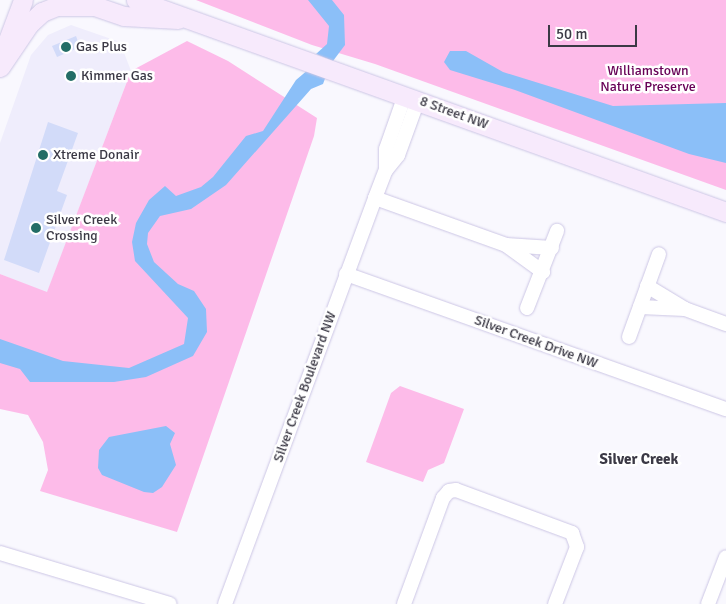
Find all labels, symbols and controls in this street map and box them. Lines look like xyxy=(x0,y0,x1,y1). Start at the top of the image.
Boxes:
scale bar xyxy=(551,15,640,47)
text: 50 m xyxy=(556,25,587,43)
place label: Gas Plus xyxy=(76,39,127,55)
marker: Gas Plus xyxy=(60,41,72,53)
park label: Williamstown Nature Preserve xyxy=(600,63,696,95)
place label: Kimmer Gas xyxy=(81,68,153,84)
marker: Kimmer Gas xyxy=(65,70,77,82)
street label: 8 Street NW xyxy=(417,93,491,133)
place label: Xtreme Donair xyxy=(53,147,139,163)
marker: Xtreme Donair xyxy=(37,149,49,161)
place label: Silver Creek Crossing xyxy=(46,212,117,244)
marker: Silver Creek Crossing xyxy=(30,222,42,234)
street label: Silver Creek Boulevard NW xyxy=(270,309,340,465)
street label: Silver Creek Drive NW xyxy=(472,312,600,372)
district label: Silver Creek xyxy=(600,451,678,469)

